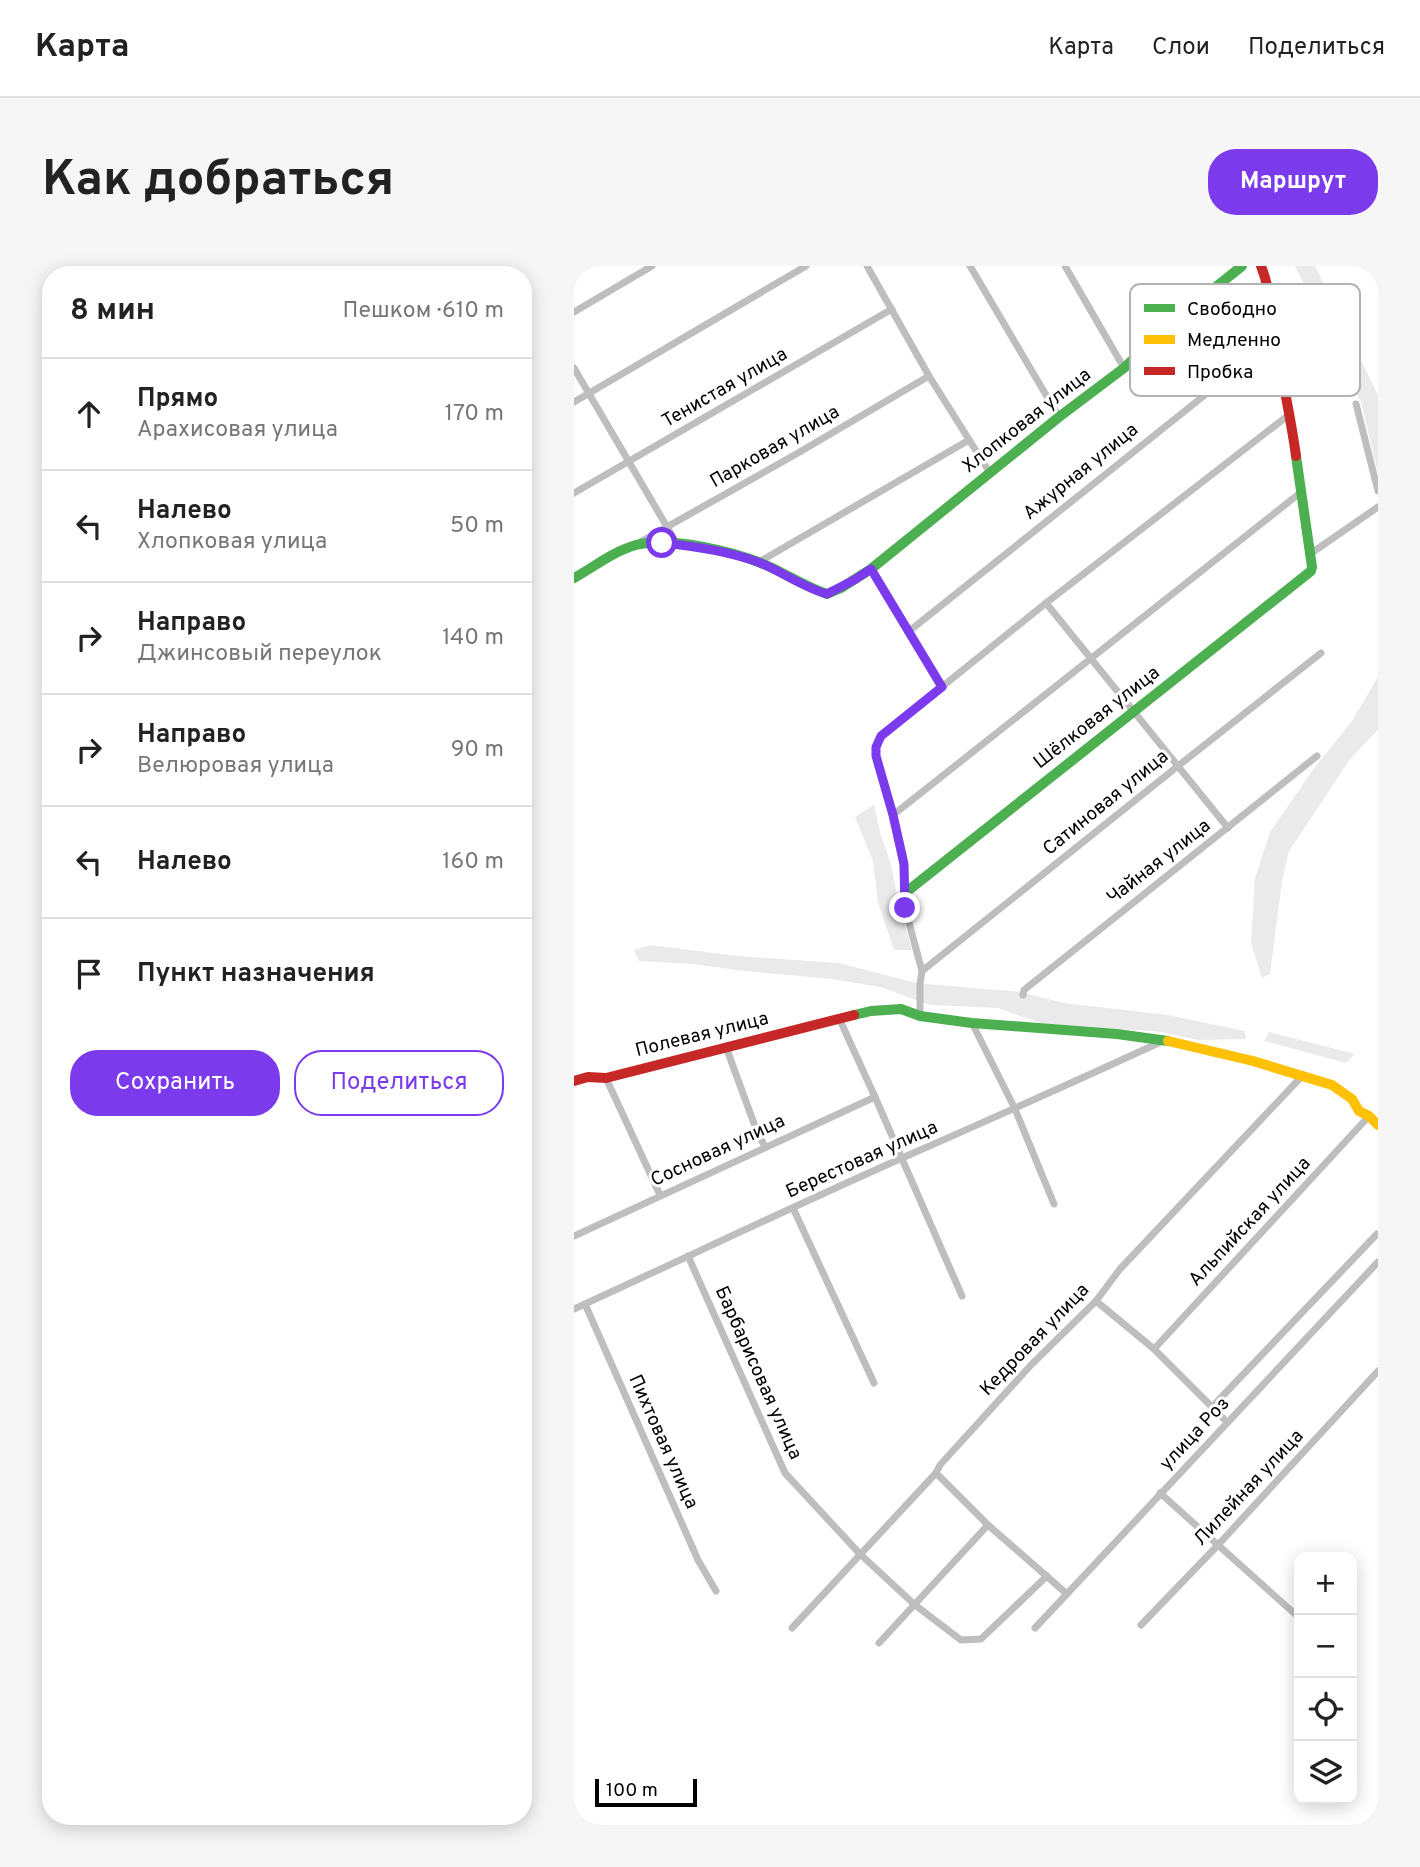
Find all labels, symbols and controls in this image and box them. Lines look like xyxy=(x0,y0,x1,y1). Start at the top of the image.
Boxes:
text: Карта xyxy=(35,27,129,69)
text: Карта xyxy=(1048,33,1114,63)
text: Слои xyxy=(1152,33,1210,63)
text: Поделиться xyxy=(1248,33,1385,63)
button: Маршрут xyxy=(1208,149,1378,215)
text: Как добраться xyxy=(42,151,394,213)
legend xyxy=(1130,284,1360,396)
text: 8 мин xyxy=(70,293,155,330)
text: Пешком · 610 m xyxy=(343,297,504,326)
text: Свободно xyxy=(1187,298,1277,322)
text: Медленно xyxy=(1187,329,1281,353)
street label: Тенистая улица xyxy=(658,342,792,434)
text: Пробка xyxy=(1187,361,1253,385)
street label: Хлопковая улица xyxy=(958,363,1096,479)
text: Прямо xyxy=(137,383,218,416)
icon: ahead xyxy=(70,395,108,433)
text: 170 m xyxy=(445,400,504,429)
street label: Парковая улица xyxy=(706,400,844,494)
text: Арахисовая улица xyxy=(137,416,338,445)
street label: Ажурная улица xyxy=(1019,418,1143,526)
text: Налево xyxy=(137,495,232,528)
icon: left xyxy=(70,507,108,545)
text: 50 m xyxy=(450,512,504,541)
route start xyxy=(646,527,677,558)
text: Хлопковая улица xyxy=(137,528,327,557)
text: Направо xyxy=(137,607,246,640)
icon: right xyxy=(70,619,108,657)
text: 140 m xyxy=(442,624,504,653)
text: Джинсовый переулок xyxy=(137,640,382,669)
street label: Шёлковая улица xyxy=(1029,661,1165,775)
text: Направо xyxy=(137,719,246,752)
icon: right xyxy=(70,731,108,769)
text: 90 m xyxy=(451,736,504,765)
street label: Сатиновая улица xyxy=(1038,745,1174,861)
text: Велюровая улица xyxy=(137,752,334,781)
street label: Чайная улица xyxy=(1102,814,1216,910)
icon: left xyxy=(70,843,108,881)
text: Налево xyxy=(137,846,232,879)
text: 160 m xyxy=(442,848,504,877)
route end xyxy=(889,892,920,923)
icon: arrive xyxy=(70,955,108,993)
text: Пункт назначения xyxy=(137,958,375,991)
street label: Полевая улица xyxy=(633,1007,771,1063)
button: Сохранить xyxy=(70,1050,280,1116)
button: Поделиться xyxy=(294,1050,504,1116)
street label: Сосновая улица xyxy=(647,1109,789,1193)
street label: Берестовая улица xyxy=(782,1116,942,1204)
street label: Альпийская улица xyxy=(1184,1152,1316,1292)
street label: Кедровая улица xyxy=(975,1279,1095,1401)
street label: Барбарисовая улица xyxy=(709,1283,807,1463)
street label: Пихтовая улица xyxy=(623,1371,703,1513)
street label: улица Роз xyxy=(1155,1392,1235,1476)
street label: Лилейная улица xyxy=(1189,1425,1309,1551)
map controls xyxy=(1294,1552,1357,1804)
button: + xyxy=(1294,1552,1357,1615)
button: − xyxy=(1294,1615,1357,1678)
button: locate xyxy=(1294,1678,1357,1741)
button: layers xyxy=(1294,1741,1357,1804)
scale bar xyxy=(595,1776,696,1808)
text: 100 m xyxy=(606,1779,658,1803)

